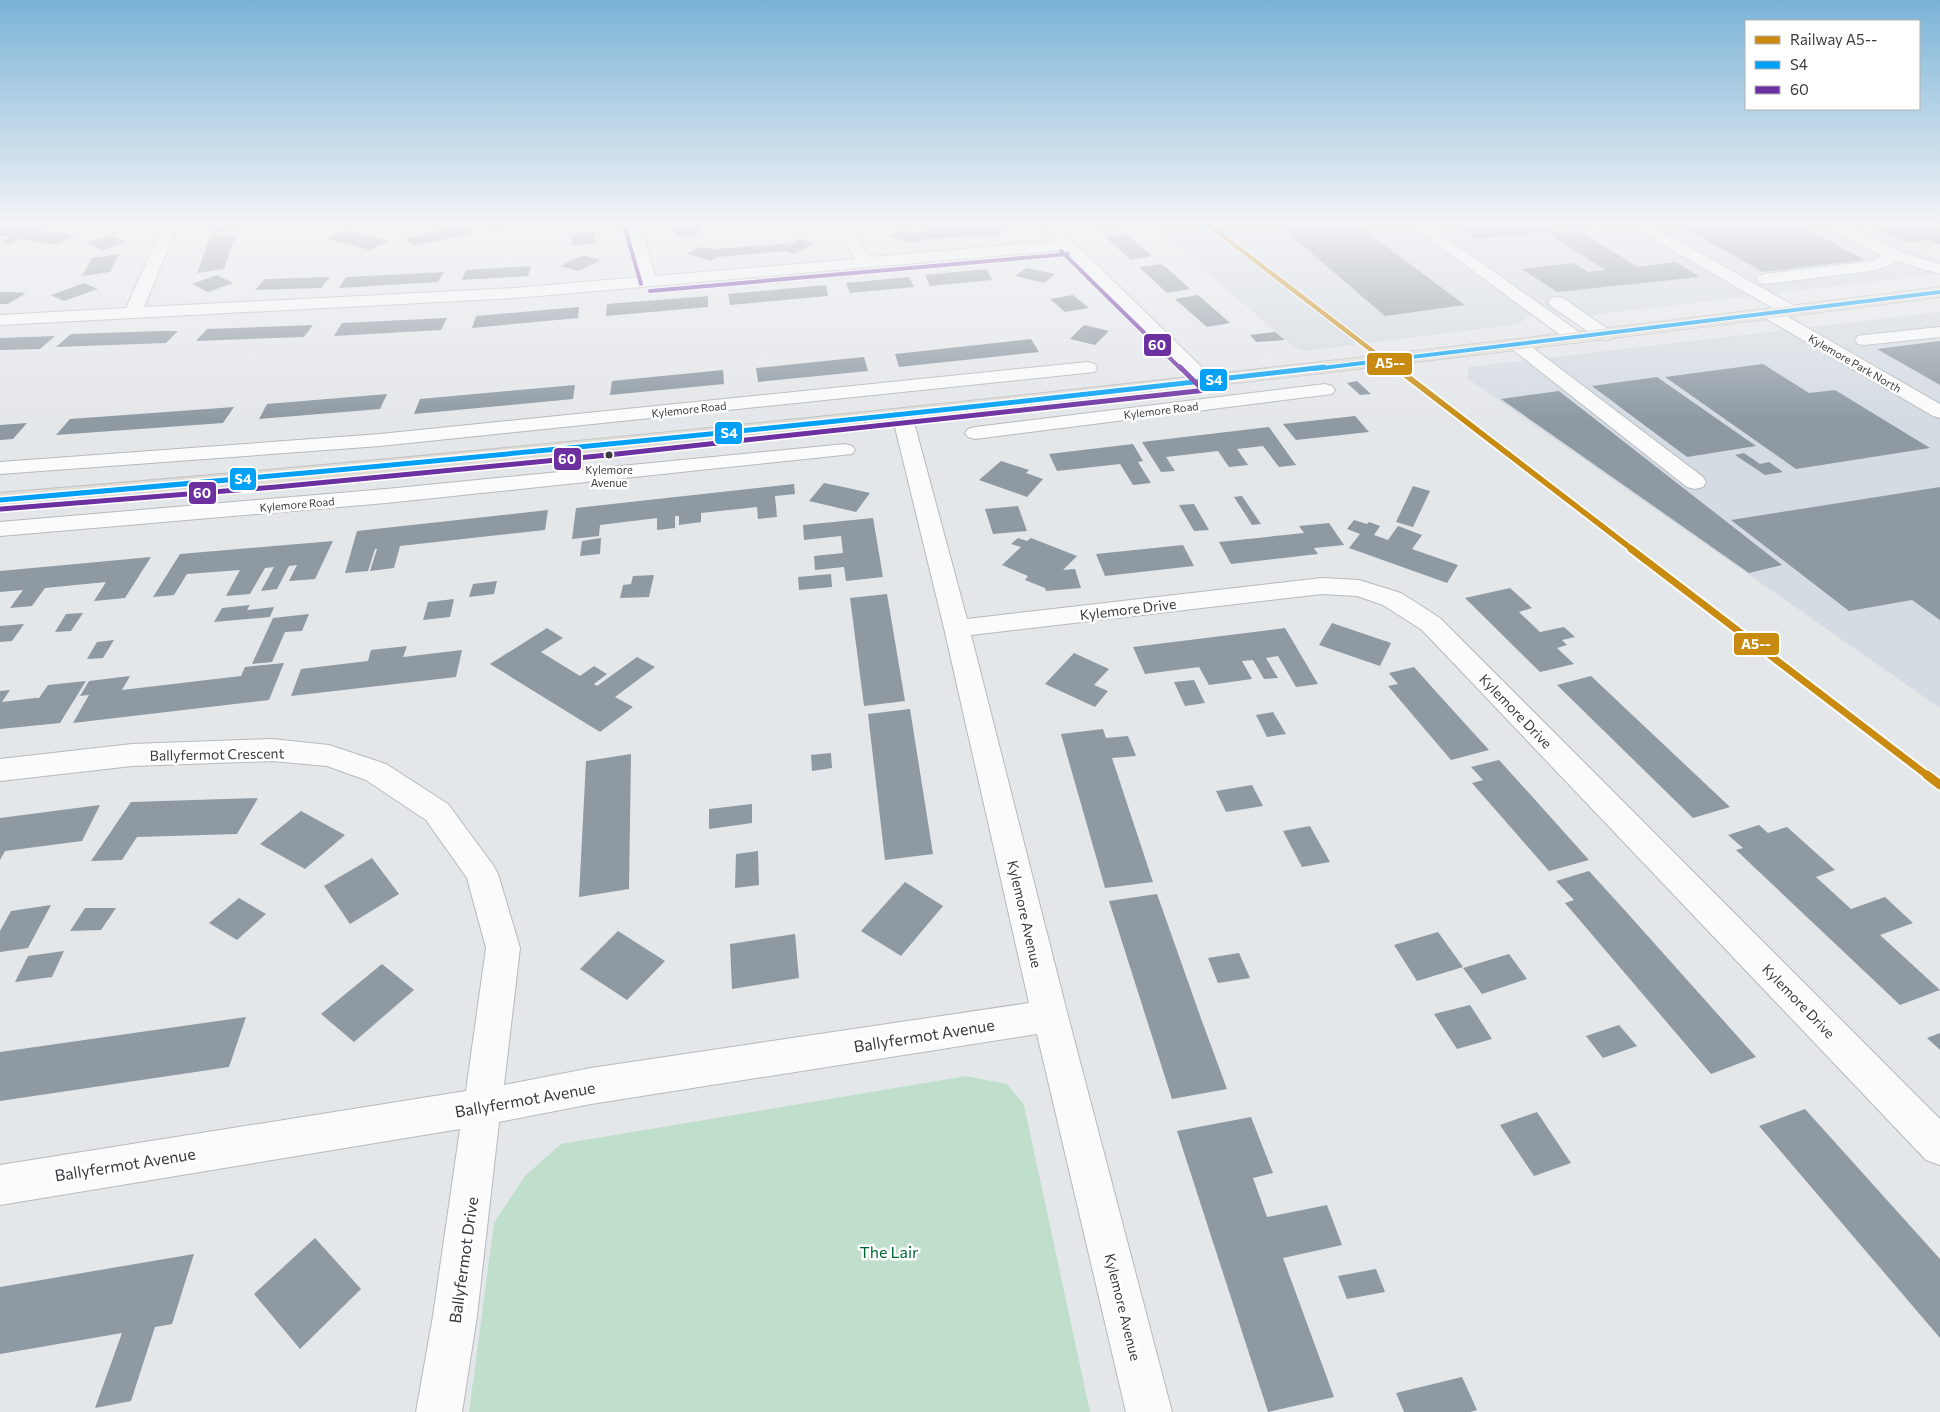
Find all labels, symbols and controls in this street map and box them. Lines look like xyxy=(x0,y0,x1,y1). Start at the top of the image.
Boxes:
legend xyxy=(1745,20,1920,110)
text: Railway A5-- xyxy=(1790,30,1877,48)
text: S4 xyxy=(1790,55,1808,73)
text: 60 xyxy=(1790,80,1809,98)
street label: Kylemore Park North xyxy=(1806,331,1904,395)
line badge: 60 xyxy=(1143,333,1172,357)
text: 60 xyxy=(1148,336,1166,353)
line badge: A5-- xyxy=(1366,352,1413,376)
text: A5-- xyxy=(1375,354,1405,371)
line badge: S4 xyxy=(1199,368,1228,392)
text: S4 xyxy=(1206,371,1223,388)
street label: Kylemore Road xyxy=(651,399,727,419)
street label: Kylemore Road xyxy=(1123,399,1199,421)
line badge: S4 xyxy=(714,421,743,445)
text: S4 xyxy=(721,424,738,441)
line badge: 60 xyxy=(553,447,582,471)
text: 60 xyxy=(558,450,576,467)
marker: Kylemore Avenue xyxy=(604,450,614,460)
place label: Kylemore Avenue xyxy=(585,463,633,489)
line badge: S4 xyxy=(229,467,257,491)
text: S4 xyxy=(235,470,252,487)
line badge: 60 xyxy=(188,481,217,505)
text: 60 xyxy=(193,484,211,501)
street label: Kylemore Road xyxy=(259,494,335,514)
street label: Kylemore Drive xyxy=(1079,595,1177,623)
line badge: A5-- xyxy=(1733,632,1780,656)
text: A5-- xyxy=(1741,635,1771,652)
street label: Kylemore Drive xyxy=(1476,670,1556,752)
street label: Ballyfermot Crescent xyxy=(150,744,285,764)
street label: Kylemore Avenue xyxy=(1004,859,1046,969)
street label: Kylemore Drive xyxy=(1759,960,1839,1042)
street label: Ballyfermot Avenue xyxy=(852,1014,996,1056)
street label: Ballyfermot Avenue xyxy=(453,1077,597,1121)
street label: Ballyfermot Avenue xyxy=(53,1143,197,1185)
street label: Ballyfermot Drive xyxy=(445,1196,481,1324)
park label: The Lair xyxy=(860,1242,919,1261)
street label: Kylemore Avenue xyxy=(1101,1252,1145,1362)

